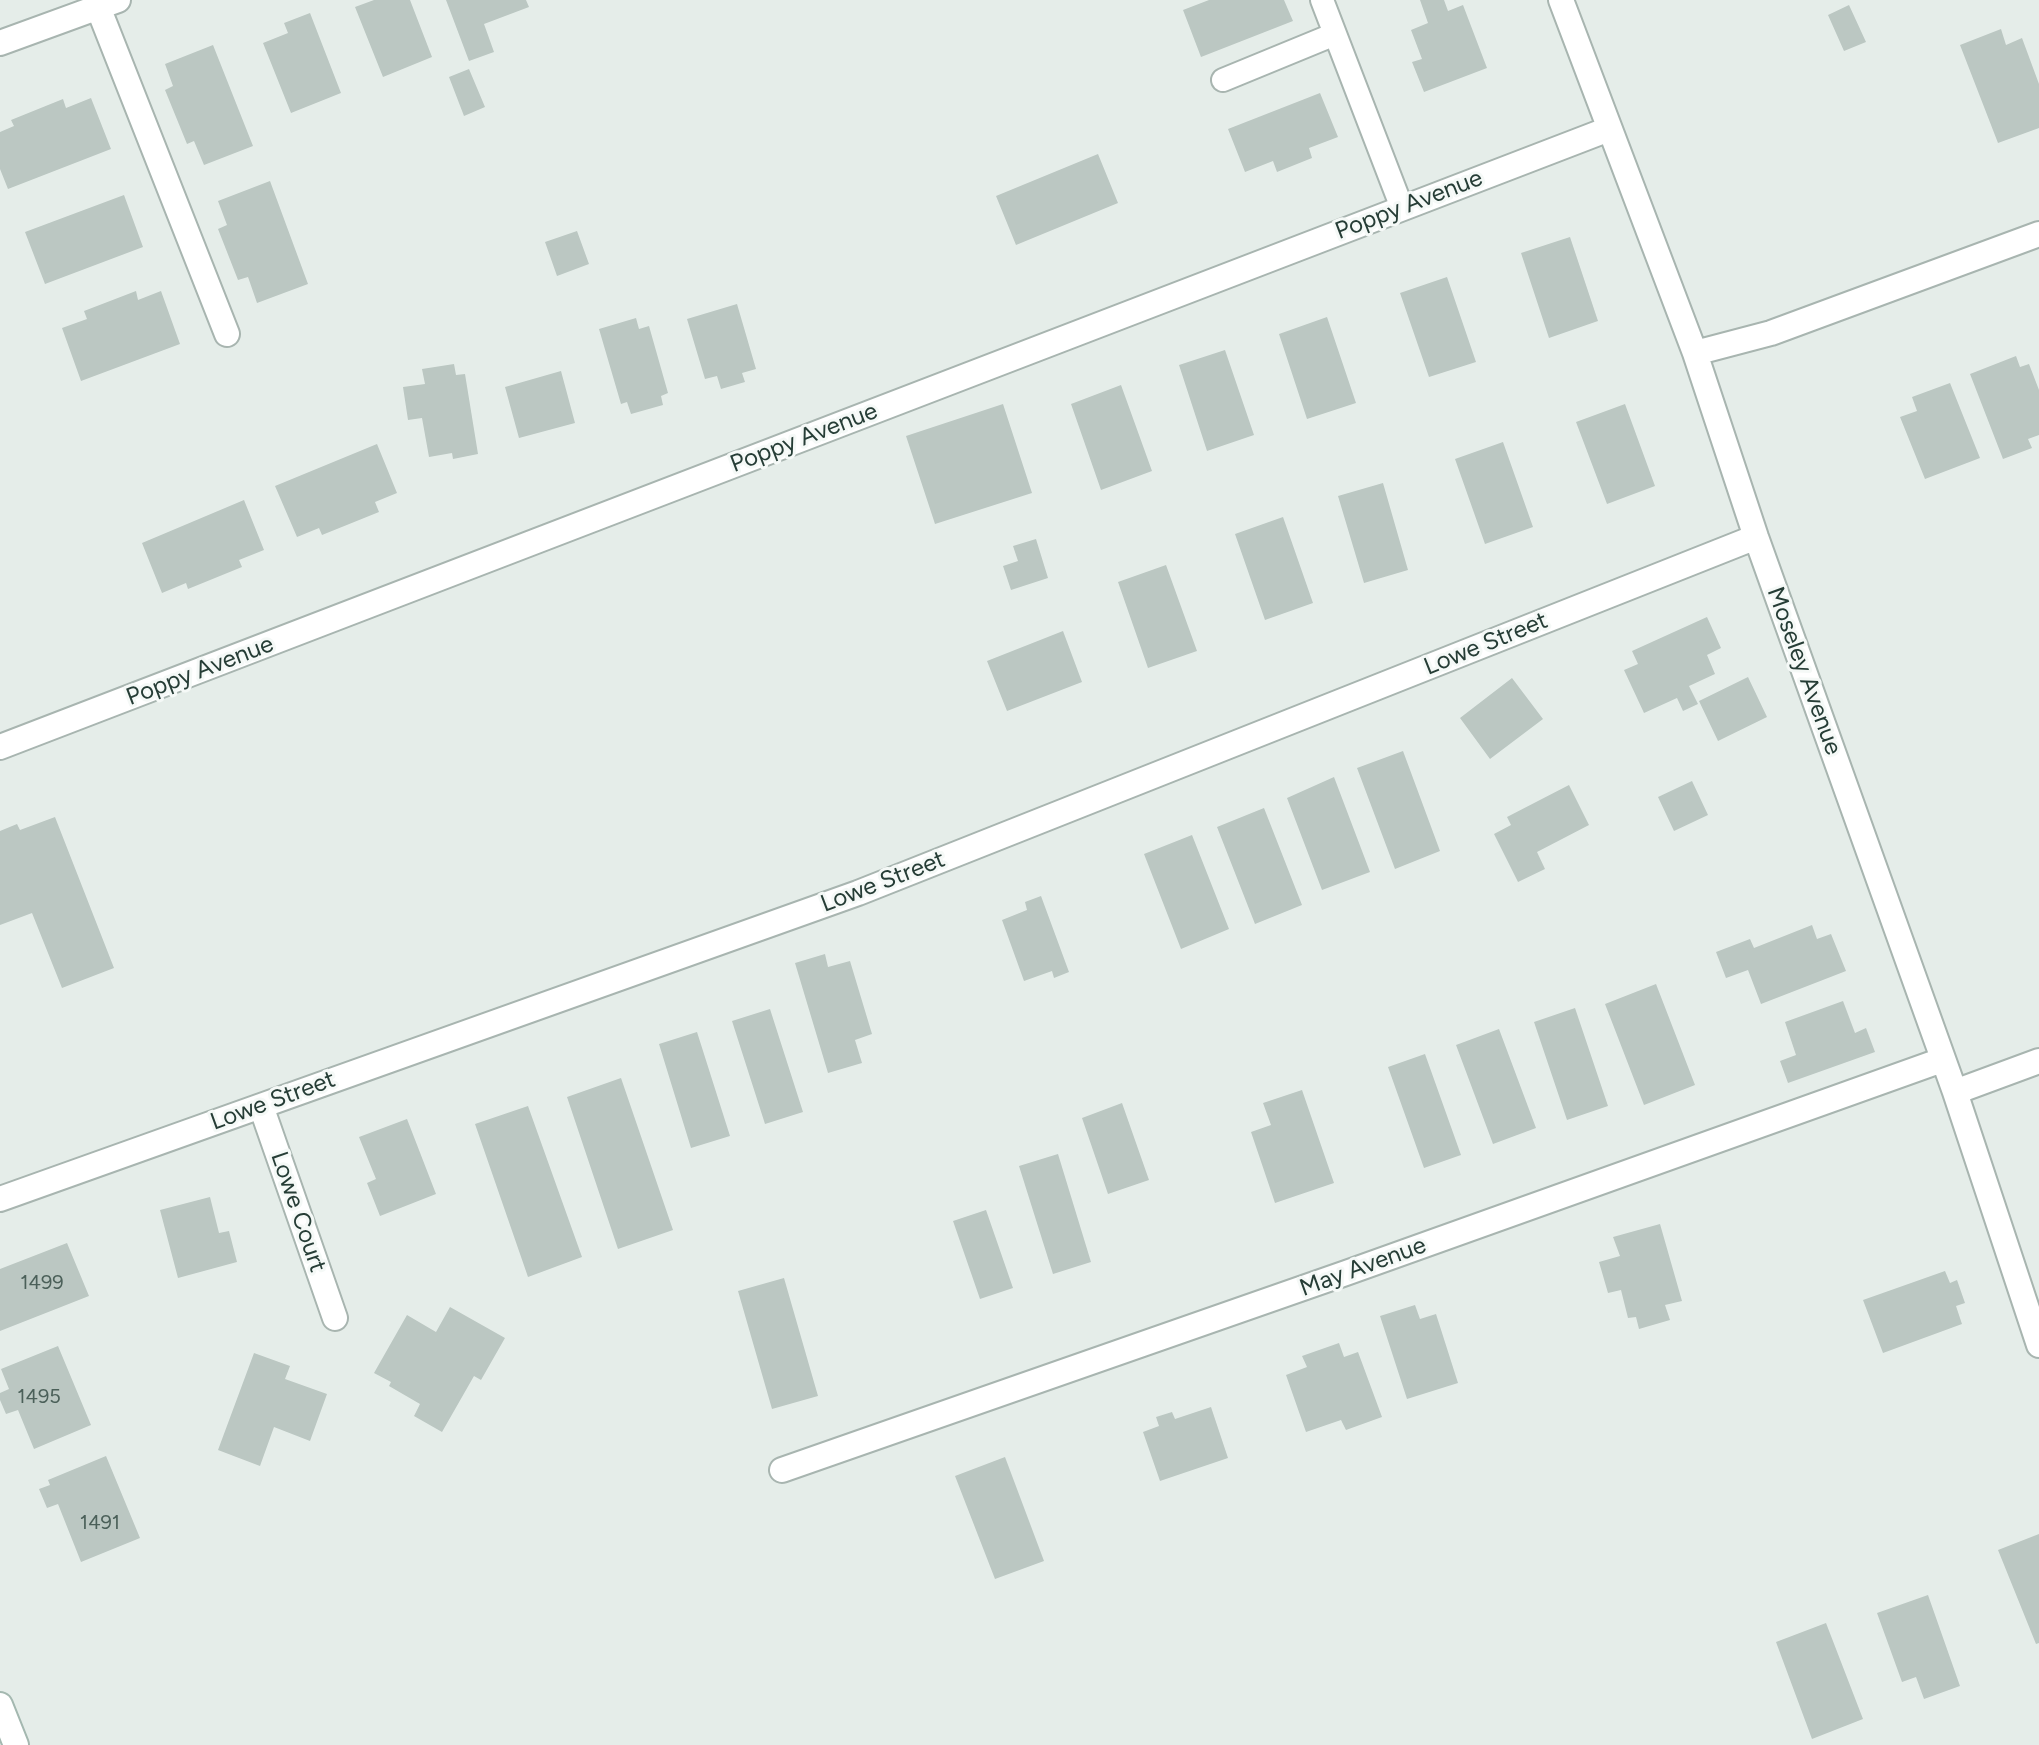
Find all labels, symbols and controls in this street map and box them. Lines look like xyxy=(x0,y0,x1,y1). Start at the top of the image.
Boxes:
street label: Poppy Avenue xyxy=(1331,164,1487,246)
street label: Poppy Avenue xyxy=(726,397,882,479)
street label: Moseley Avenue xyxy=(1760,583,1848,759)
street label: Lowe Street xyxy=(1420,606,1552,682)
street label: Poppy Avenue xyxy=(122,630,278,712)
street label: Lowe Street xyxy=(817,845,949,919)
street label: Lowe Street xyxy=(207,1065,339,1137)
street label: Lowe Court xyxy=(264,1148,332,1276)
street label: May Avenue xyxy=(1296,1231,1430,1303)
house number: 1499 xyxy=(20,1271,64,1295)
house number: 1495 xyxy=(17,1385,61,1409)
house number: 1491 xyxy=(80,1511,120,1535)

